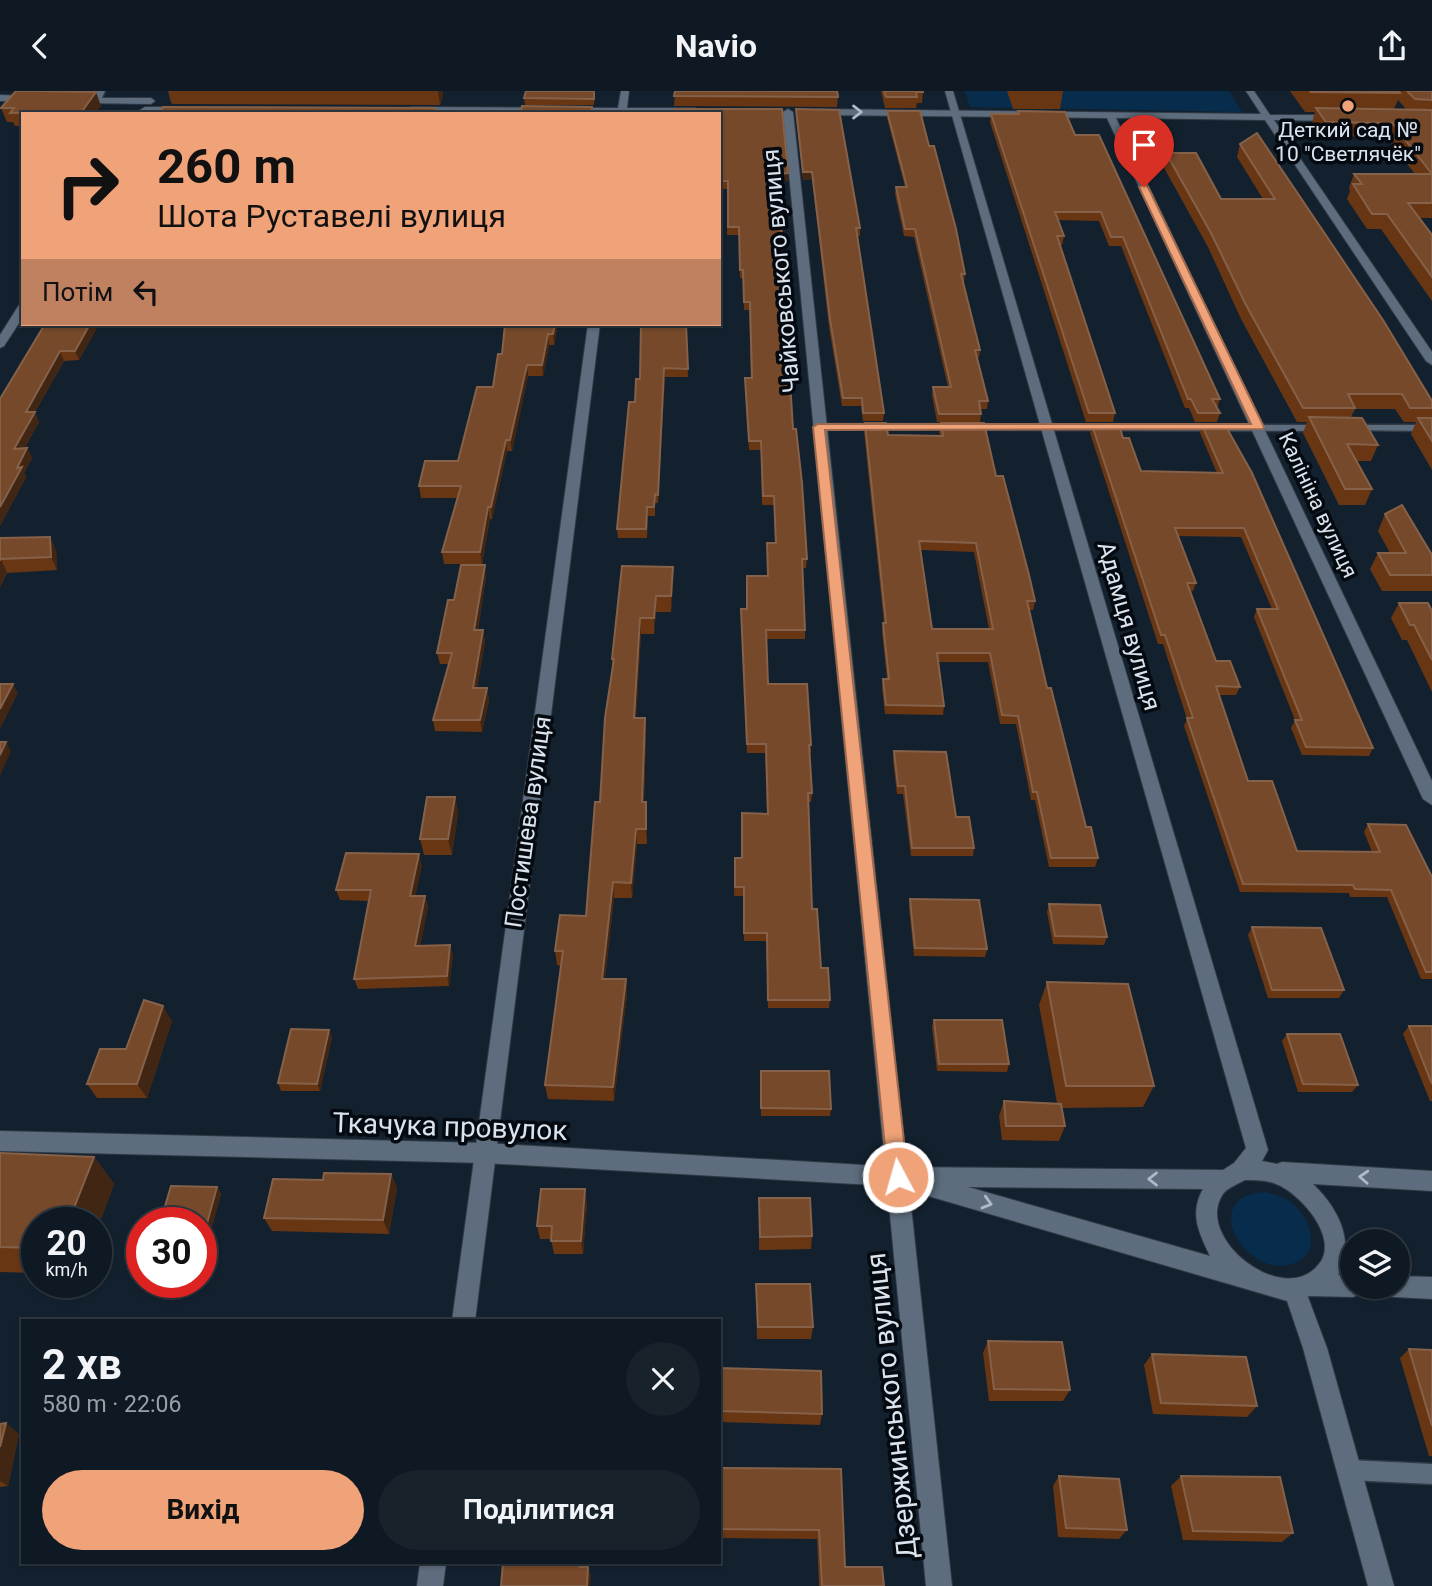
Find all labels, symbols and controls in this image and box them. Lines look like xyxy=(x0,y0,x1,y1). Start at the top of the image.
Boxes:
icon: back xyxy=(21,27,59,65)
text: Navio xyxy=(675,27,757,65)
icon: share xyxy=(1373,27,1411,65)
marker: Деткий сад № 10 "Светлячёк" xyxy=(1340,98,1356,114)
one-way arrow xyxy=(852,104,862,120)
pin xyxy=(1114,115,1174,187)
place label: Деткий сад № 10 "Светлячёк" xyxy=(1275,118,1421,166)
icon: arrive xyxy=(1125,126,1163,164)
text: 260 m xyxy=(157,138,296,195)
icon: right xyxy=(42,140,133,231)
street label: Чайковського вулиця xyxy=(756,148,806,394)
text: Шота Руставелі вулиця xyxy=(157,197,506,235)
icon: left xyxy=(127,273,165,311)
text: Потім xyxy=(42,277,113,307)
street label: Калініна вулиця xyxy=(1274,428,1362,582)
street label: Адамця вулиця xyxy=(1092,538,1166,714)
street label: Постишева вулиця xyxy=(499,714,557,930)
street label: Ткачука провулок xyxy=(332,1106,568,1147)
position arrow xyxy=(861,1140,935,1214)
one-way arrow xyxy=(1358,1170,1369,1185)
one-way arrow xyxy=(1147,1171,1158,1187)
one-way arrow xyxy=(981,1195,993,1209)
speed limit sign: 30 xyxy=(126,1207,217,1298)
text: 20 xyxy=(46,1223,87,1264)
map controls xyxy=(1340,1229,1410,1299)
button: layers xyxy=(1340,1229,1410,1299)
street label: Дзержинського вулиця xyxy=(859,1251,924,1561)
text: km/h xyxy=(45,1259,88,1280)
text: 2 хв xyxy=(42,1340,122,1389)
button: close xyxy=(626,1342,700,1416)
text: 580 m · 22:06 xyxy=(42,1391,181,1418)
button: Вихід xyxy=(42,1470,364,1550)
button: Поділитися xyxy=(378,1470,700,1550)

